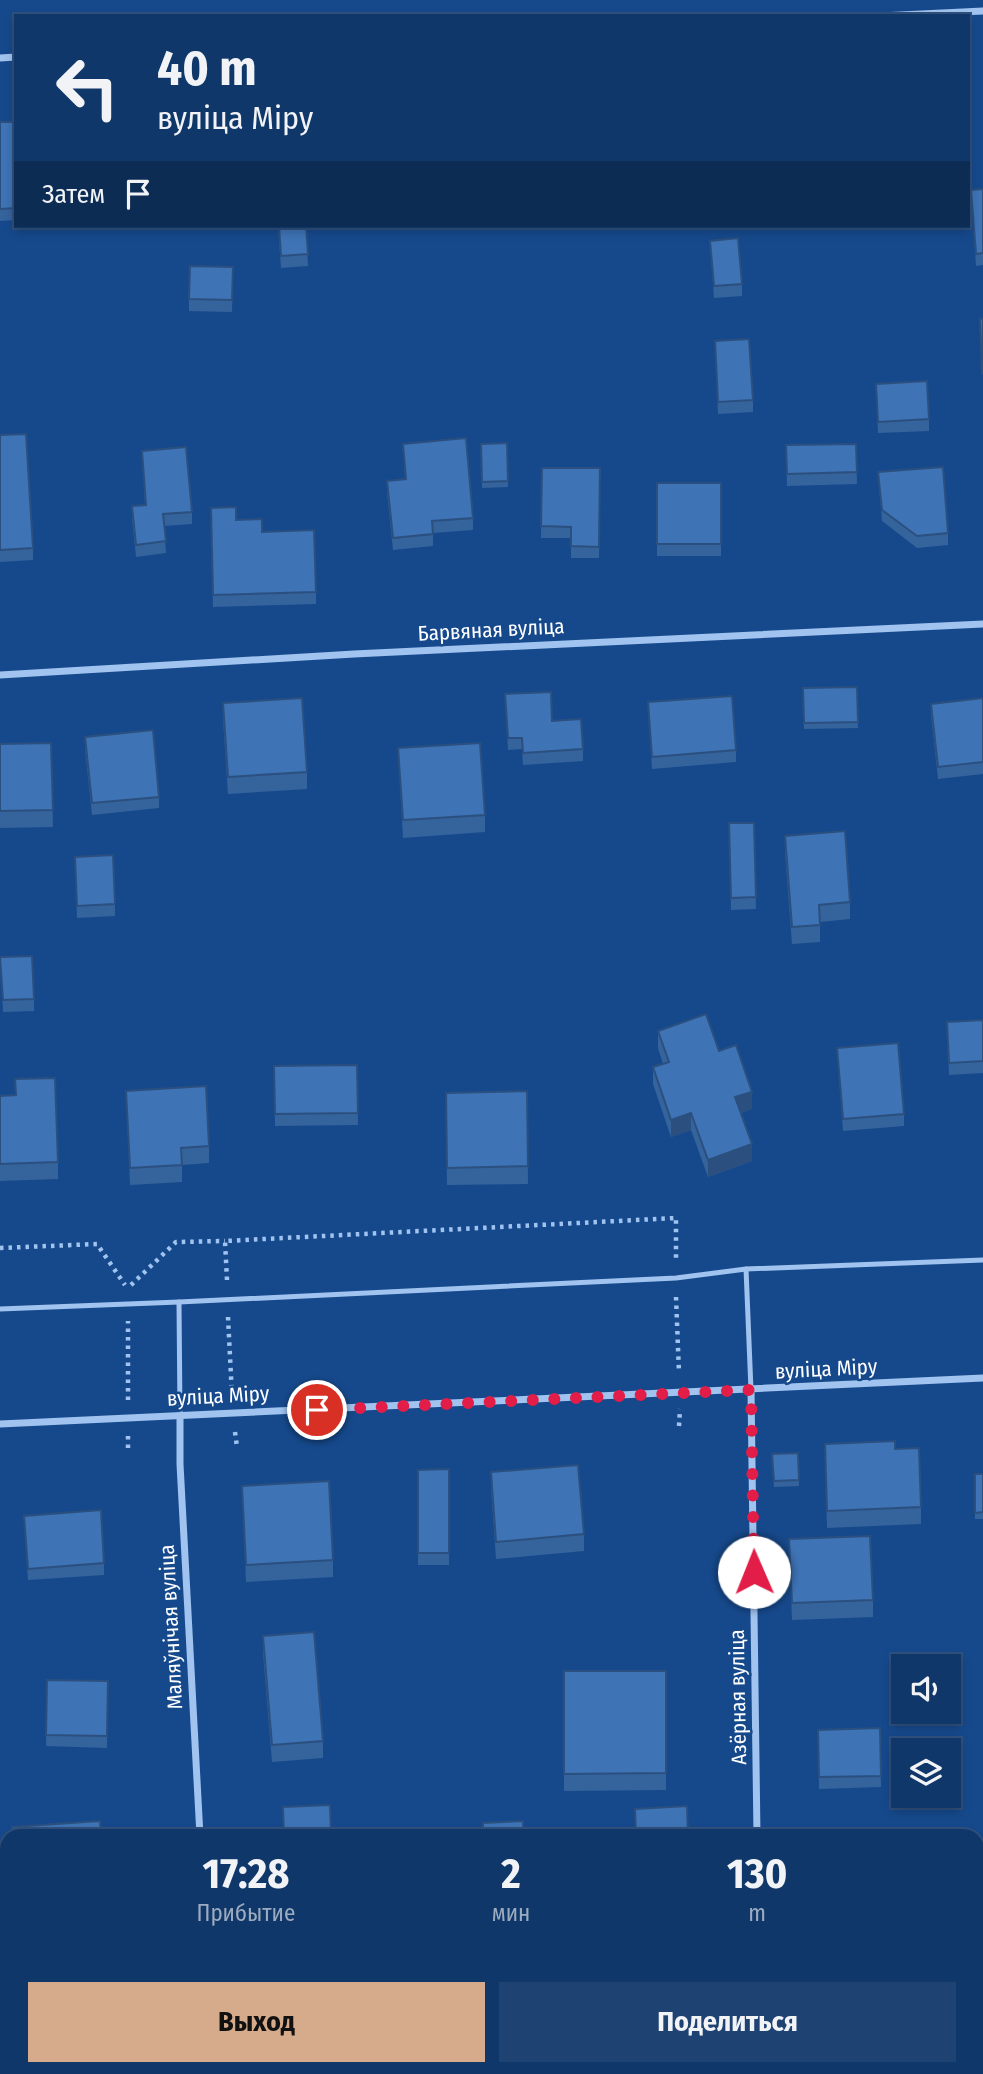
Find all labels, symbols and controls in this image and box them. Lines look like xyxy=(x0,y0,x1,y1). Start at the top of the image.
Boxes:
text: 40 m xyxy=(157,39,257,98)
icon: left xyxy=(42,42,133,133)
text: вуліца Міру xyxy=(157,99,313,137)
icon: arrive xyxy=(119,175,157,213)
text: Затем xyxy=(42,179,105,210)
street label: Барвяная вуліца xyxy=(417,613,565,647)
street label: вуліца Міру xyxy=(774,1353,878,1385)
street label: вуліца Міру xyxy=(166,1380,270,1412)
pin xyxy=(287,1380,347,1440)
icon: arrive xyxy=(298,1391,336,1429)
position arrow xyxy=(717,1535,791,1609)
street label: Маляўнічая вуліца xyxy=(154,1544,188,1710)
street label: Азёрная вуліца xyxy=(724,1629,752,1765)
map controls xyxy=(891,1654,961,1808)
button: sound xyxy=(891,1654,961,1724)
button: layers xyxy=(891,1738,961,1808)
text: 17:28 xyxy=(202,1849,289,1899)
text: 2 xyxy=(501,1849,521,1899)
text: 130 xyxy=(727,1849,787,1899)
text: Прибытие xyxy=(197,1899,295,1927)
text: мин xyxy=(492,1899,530,1927)
text: m xyxy=(748,1899,766,1927)
button: Выход xyxy=(28,1982,485,2062)
button: Поделиться xyxy=(499,1982,956,2062)

